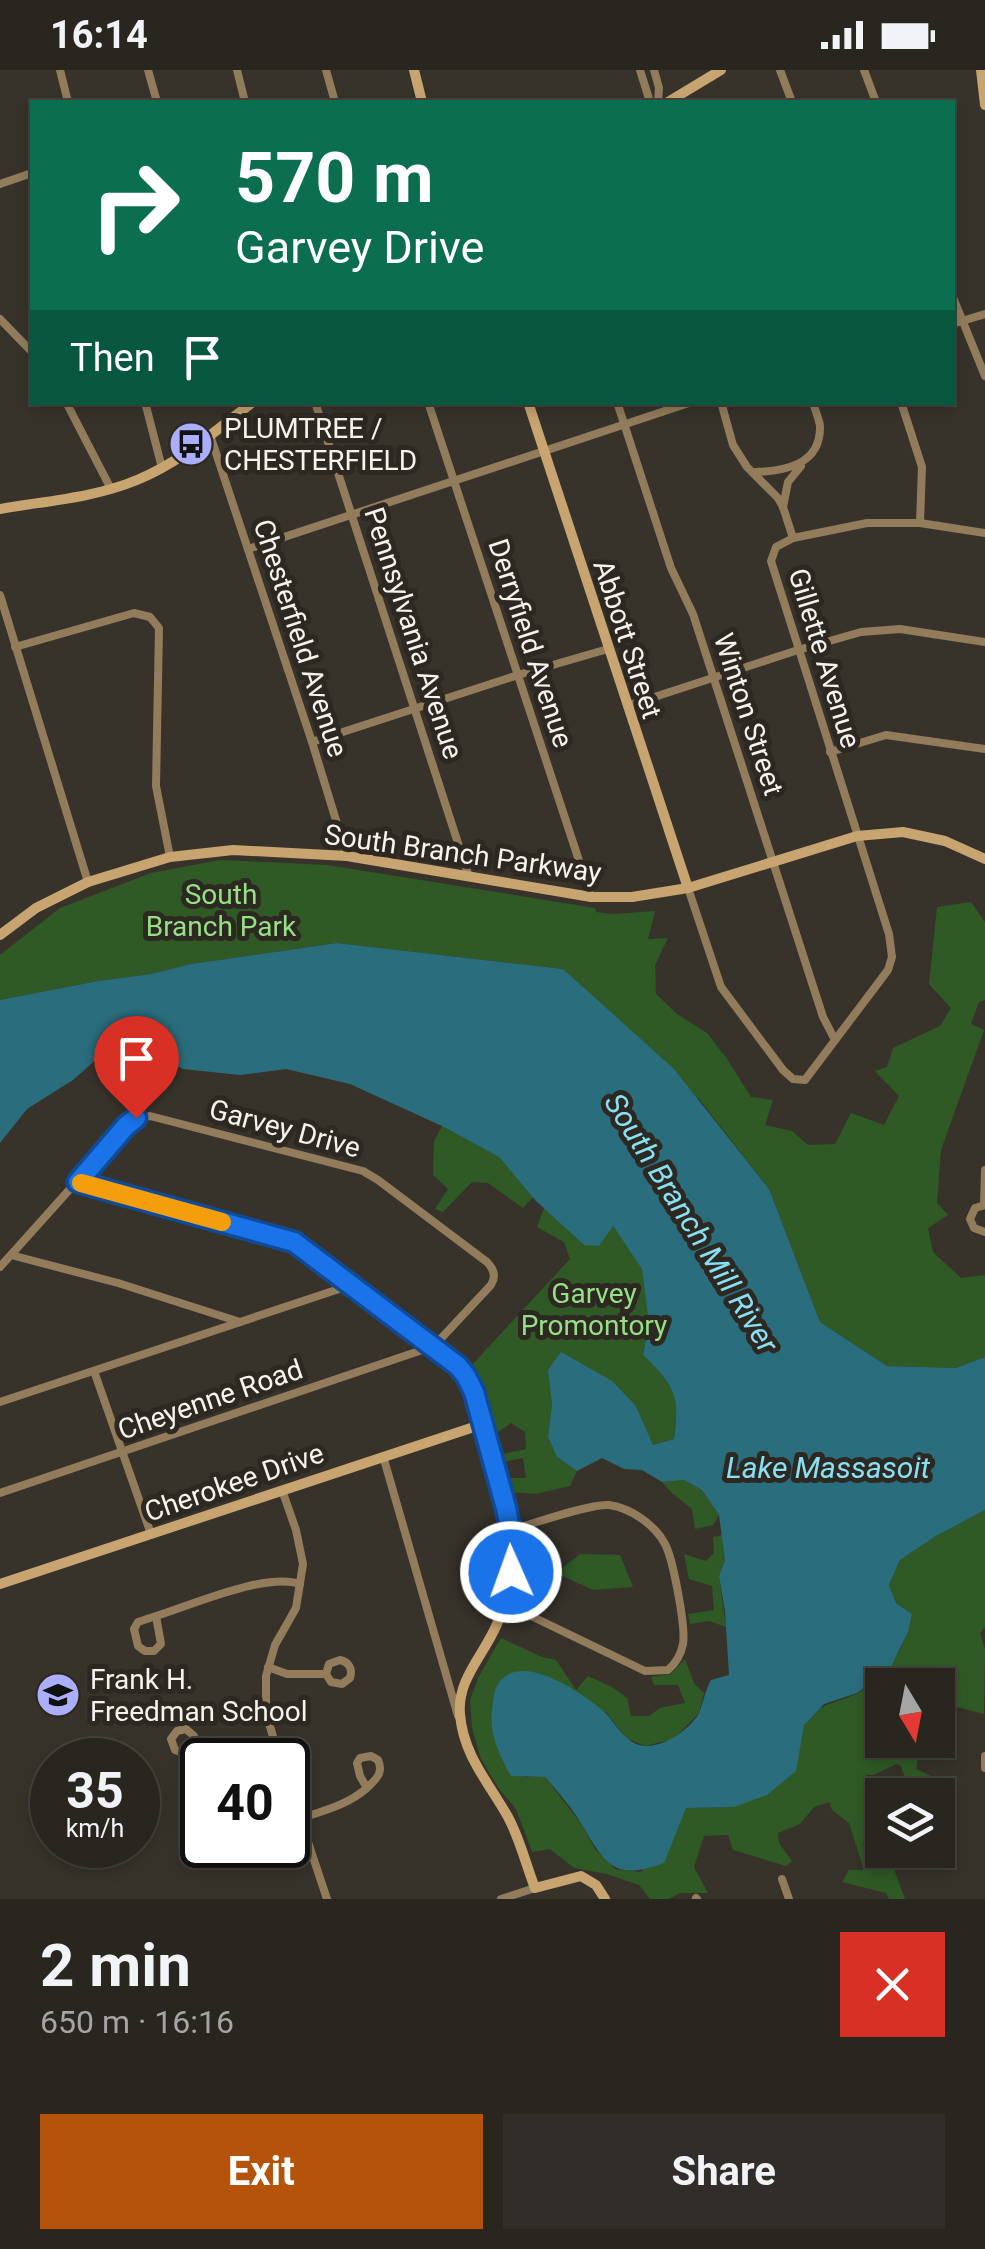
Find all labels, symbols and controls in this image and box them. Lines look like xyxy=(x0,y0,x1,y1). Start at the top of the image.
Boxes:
text: 16:14 xyxy=(50,13,148,57)
text: 570 m xyxy=(235,137,434,219)
icon: right xyxy=(70,140,200,270)
text: Garvey Drive xyxy=(235,221,484,274)
icon: arrive xyxy=(175,330,230,385)
text: Then xyxy=(70,336,155,380)
place label: PLUMTREE / CHESTERFIELD xyxy=(224,412,417,477)
bus stop icon: PLUMTREE / CHESTERFIELD xyxy=(168,421,214,467)
street label: Pennsylvania Avenue xyxy=(357,503,470,763)
street label: Chesterfield Avenue xyxy=(247,515,355,761)
street label: Derryfield Avenue xyxy=(481,535,580,752)
street label: Abbott Street xyxy=(586,556,669,723)
street label: Gillette Avenue xyxy=(782,564,867,752)
street label: Winton Street xyxy=(707,629,790,799)
street label: South Branch Parkway xyxy=(322,818,604,889)
park label: South Branch Park xyxy=(146,878,297,943)
pin xyxy=(94,1016,179,1119)
icon: arrive xyxy=(109,1031,164,1086)
water label: South Branch Mill River xyxy=(597,1087,786,1360)
street label: Garvey Drive xyxy=(206,1092,364,1165)
park label: Garvey Promontory xyxy=(521,1277,667,1342)
street label: Cheyenne Road xyxy=(113,1352,307,1447)
street label: Cherokee Drive xyxy=(140,1436,328,1529)
water label: Lake Massasoit xyxy=(726,1450,931,1485)
position arrow xyxy=(459,1520,563,1624)
place label: Frank H. Freedman School xyxy=(90,1663,307,1728)
north arrow xyxy=(865,1668,955,1758)
map controls xyxy=(865,1668,955,1868)
school or university icon: Frank H. Freedman School xyxy=(35,1672,81,1718)
speed limit sign: 40 xyxy=(180,1738,310,1868)
text: 35 xyxy=(66,1762,124,1820)
button: layers xyxy=(865,1778,955,1868)
text: km/h xyxy=(66,1814,124,1843)
text: 2 min xyxy=(40,1930,191,2001)
button: close xyxy=(840,1932,945,2037)
text: 650 m · 16:16 xyxy=(40,2003,234,2041)
button: Exit xyxy=(40,2114,483,2229)
button: Share xyxy=(503,2114,945,2229)

